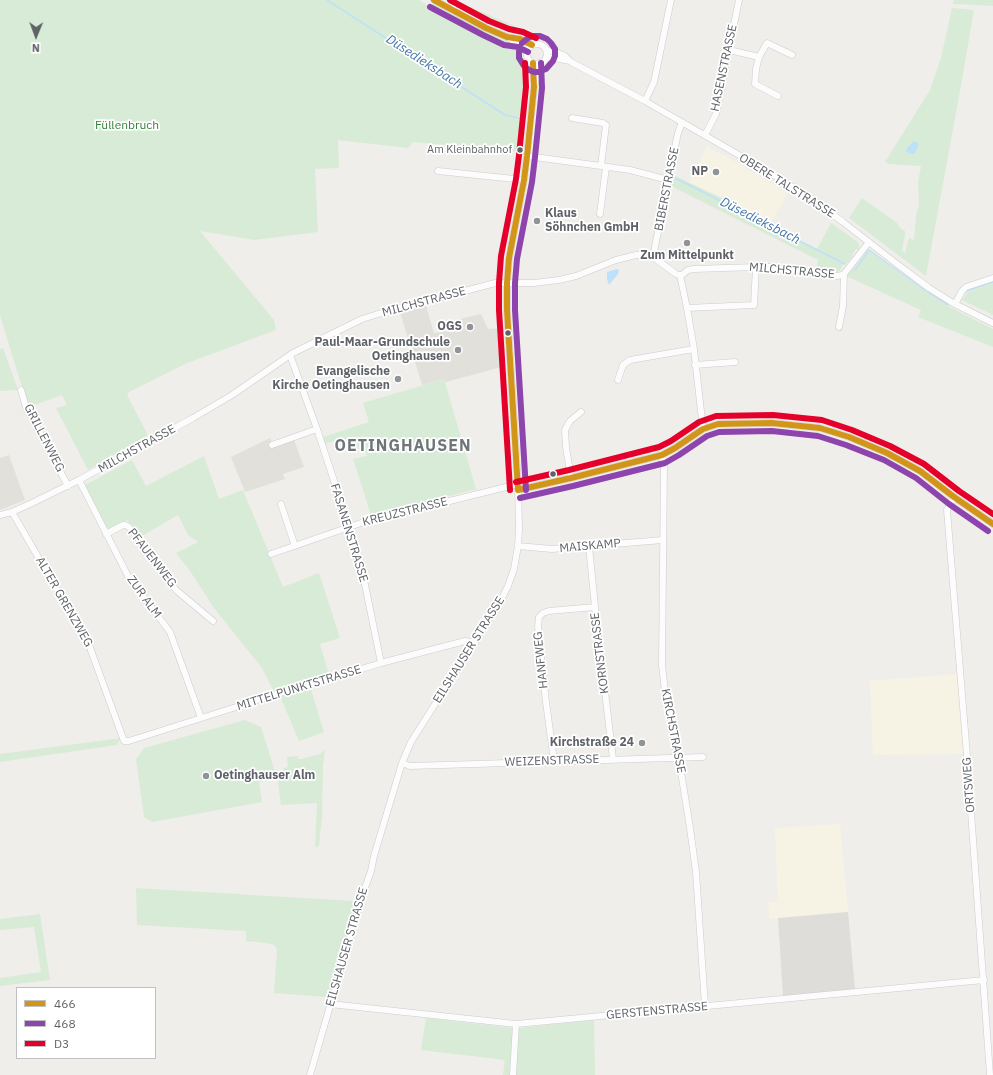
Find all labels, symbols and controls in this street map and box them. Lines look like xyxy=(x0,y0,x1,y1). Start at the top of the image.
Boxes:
north arrow xyxy=(16,16,56,56)
street label: HASENSTRASSE xyxy=(708,23,740,113)
water label: Düsedieksbach xyxy=(383,32,465,92)
text: N xyxy=(32,41,40,55)
park label: Füllenbruch xyxy=(95,119,159,133)
place label: Am Kleinbahnhof xyxy=(427,143,512,157)
marker: Am Kleinbahnhof xyxy=(515,145,525,155)
street label: BIBERSTRASSE xyxy=(652,146,682,232)
street label: OBERE TALSTRASSE xyxy=(736,151,838,221)
place label: NP xyxy=(691,165,708,179)
marker: NP xyxy=(711,167,721,177)
water label: Düsedieksbach xyxy=(717,194,803,248)
place label: Klaus Söhnchen GmbH xyxy=(545,207,639,235)
marker: Klaus Söhnchen GmbH xyxy=(532,216,542,226)
marker: Zum Mittelpunkt xyxy=(682,238,692,248)
place label: Zum Mittelpunkt xyxy=(640,249,734,263)
street label: MILCHSTRASSE xyxy=(749,260,835,282)
street label: MILCHSTRASSE xyxy=(381,284,467,320)
place label: OGS xyxy=(437,320,462,334)
marker: OGS xyxy=(465,322,475,332)
unlabelled marker xyxy=(503,328,513,338)
place label: Paul-Maar-Grundschule Oetinghausen xyxy=(315,336,450,364)
marker: Paul-Maar-Grundschule Oetinghausen xyxy=(453,345,463,355)
place label: Evangelische Kirche Oetinghausen xyxy=(272,365,390,393)
marker: Evangelische Kirche Oetinghausen xyxy=(393,374,403,384)
street label: GRILLENWEG xyxy=(21,402,67,474)
street label: MILCHSTRASSE xyxy=(96,422,178,476)
district label: OETINGHAUSEN xyxy=(335,436,471,456)
unlabelled marker xyxy=(548,469,558,479)
street label: FASANENSTRASSE xyxy=(327,482,371,584)
street label: KREUZSTRASSE xyxy=(361,494,449,530)
street label: PFAUENWEG xyxy=(125,526,179,590)
street label: MAISKAMP xyxy=(559,536,621,556)
street label: ALTER GRENZWEG xyxy=(32,554,96,650)
street label: ZUR ALM xyxy=(124,573,164,621)
street label: EILSHAUSER STRASSE xyxy=(430,594,508,706)
street label: KORNSTRASSE xyxy=(588,612,612,694)
street label: HANFWEG xyxy=(531,631,551,689)
street label: MITTELPUNKTSTRASSE xyxy=(235,662,363,714)
street label: KIRCHSTRASSE xyxy=(658,688,688,774)
place label: Kirchstraße 24 xyxy=(550,736,634,750)
marker: Kirchstraße 24 xyxy=(637,738,647,748)
street label: WEIZENSTRASSE xyxy=(504,752,600,770)
street label: ORTSWEG xyxy=(960,757,978,813)
place label: Oetinghauser Alm xyxy=(214,769,315,783)
marker: Oetinghauser Alm xyxy=(201,771,211,781)
street label: EILSHAUSER STRASSE xyxy=(323,886,371,1008)
legend xyxy=(16,987,156,1059)
text: 466 xyxy=(54,996,76,1011)
street label: GERSTENSTRASSE xyxy=(606,999,708,1023)
text: 468 xyxy=(54,1016,76,1031)
text: D3 xyxy=(54,1036,69,1051)

